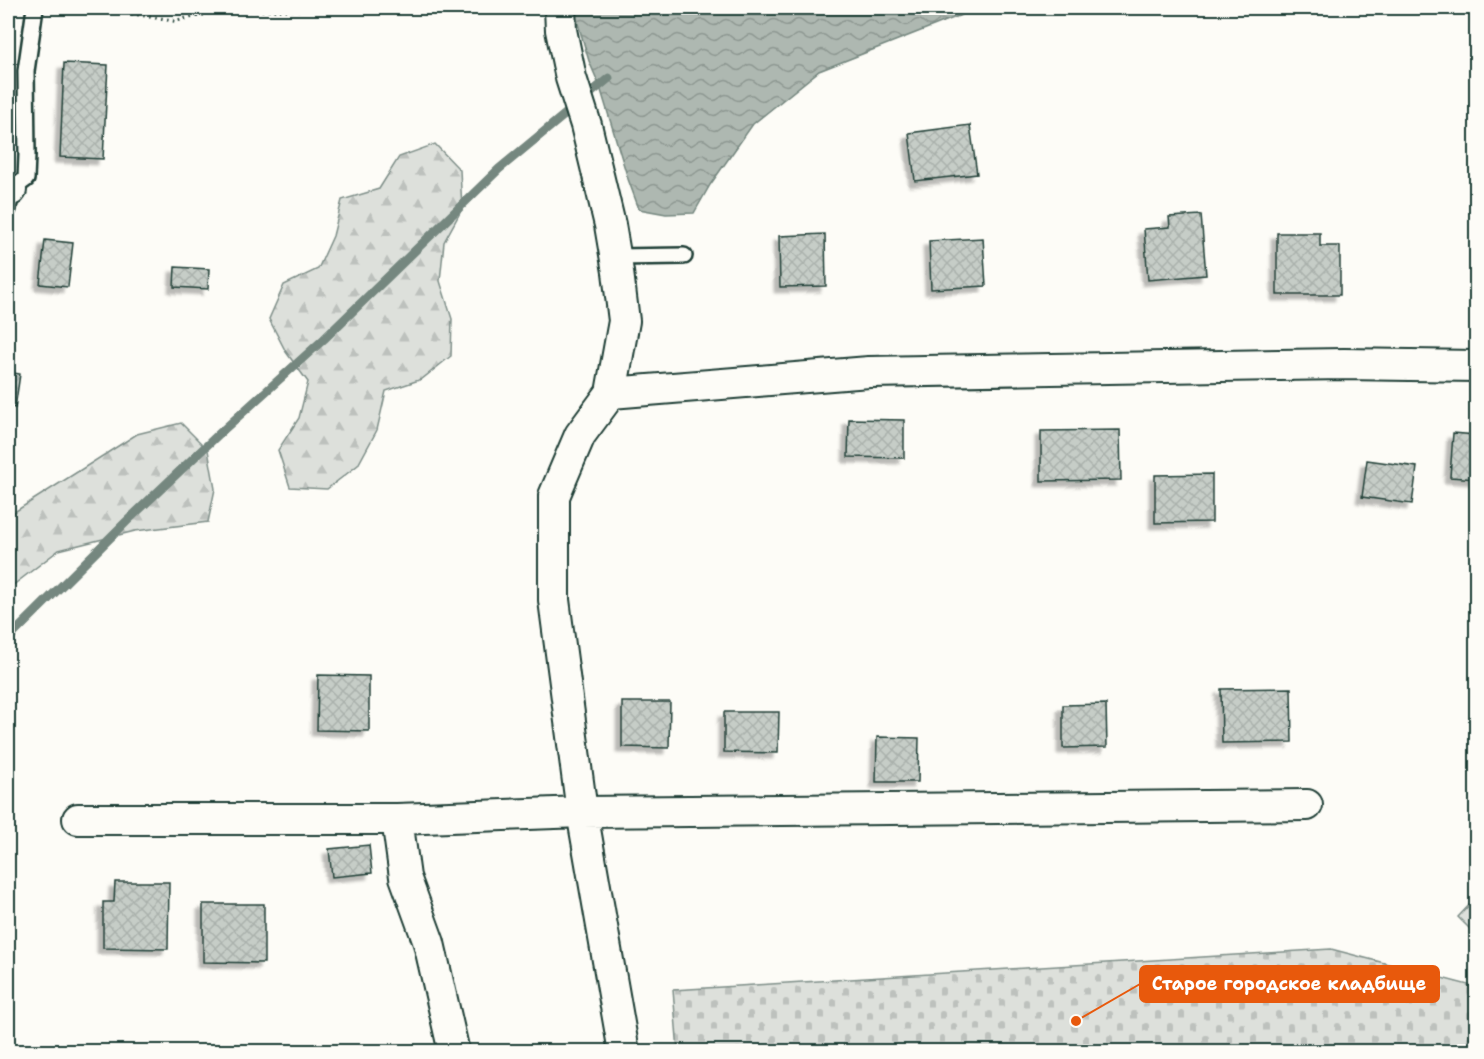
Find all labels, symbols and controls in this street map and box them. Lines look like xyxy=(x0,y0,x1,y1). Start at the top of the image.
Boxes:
callout: Старое городское кладбище xyxy=(1140,966,1439,1002)
text: Старое городское кладбище xyxy=(1152,972,1426,996)

